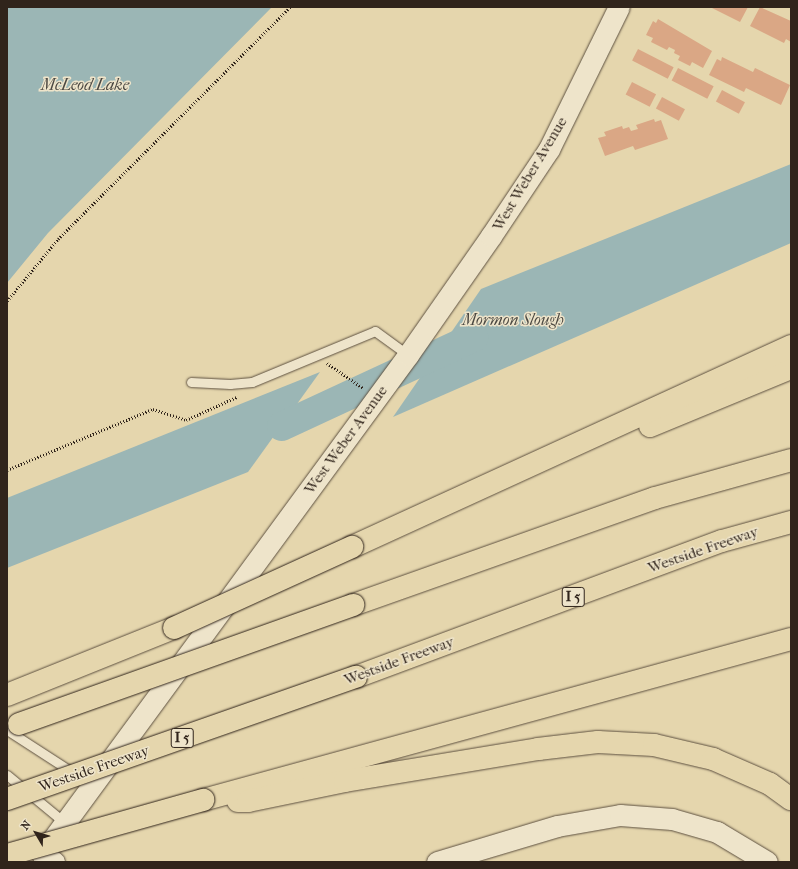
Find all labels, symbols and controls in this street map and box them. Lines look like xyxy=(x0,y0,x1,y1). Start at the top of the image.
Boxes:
water label: McLeod Lake xyxy=(41,75,129,95)
street label: West Weber Avenue xyxy=(489,114,571,234)
water label: Mormon Slough xyxy=(462,310,564,330)
street label: West Weber Avenue xyxy=(301,382,391,498)
street label: Westside Freeway xyxy=(645,523,761,577)
road number: I 5 xyxy=(561,585,585,609)
street label: Westside Freeway xyxy=(342,633,456,689)
road number: I 5 xyxy=(170,726,194,750)
street label: Westside Freeway xyxy=(36,742,152,796)
north arrow xyxy=(16,813,56,853)
text: N xyxy=(18,818,34,833)

